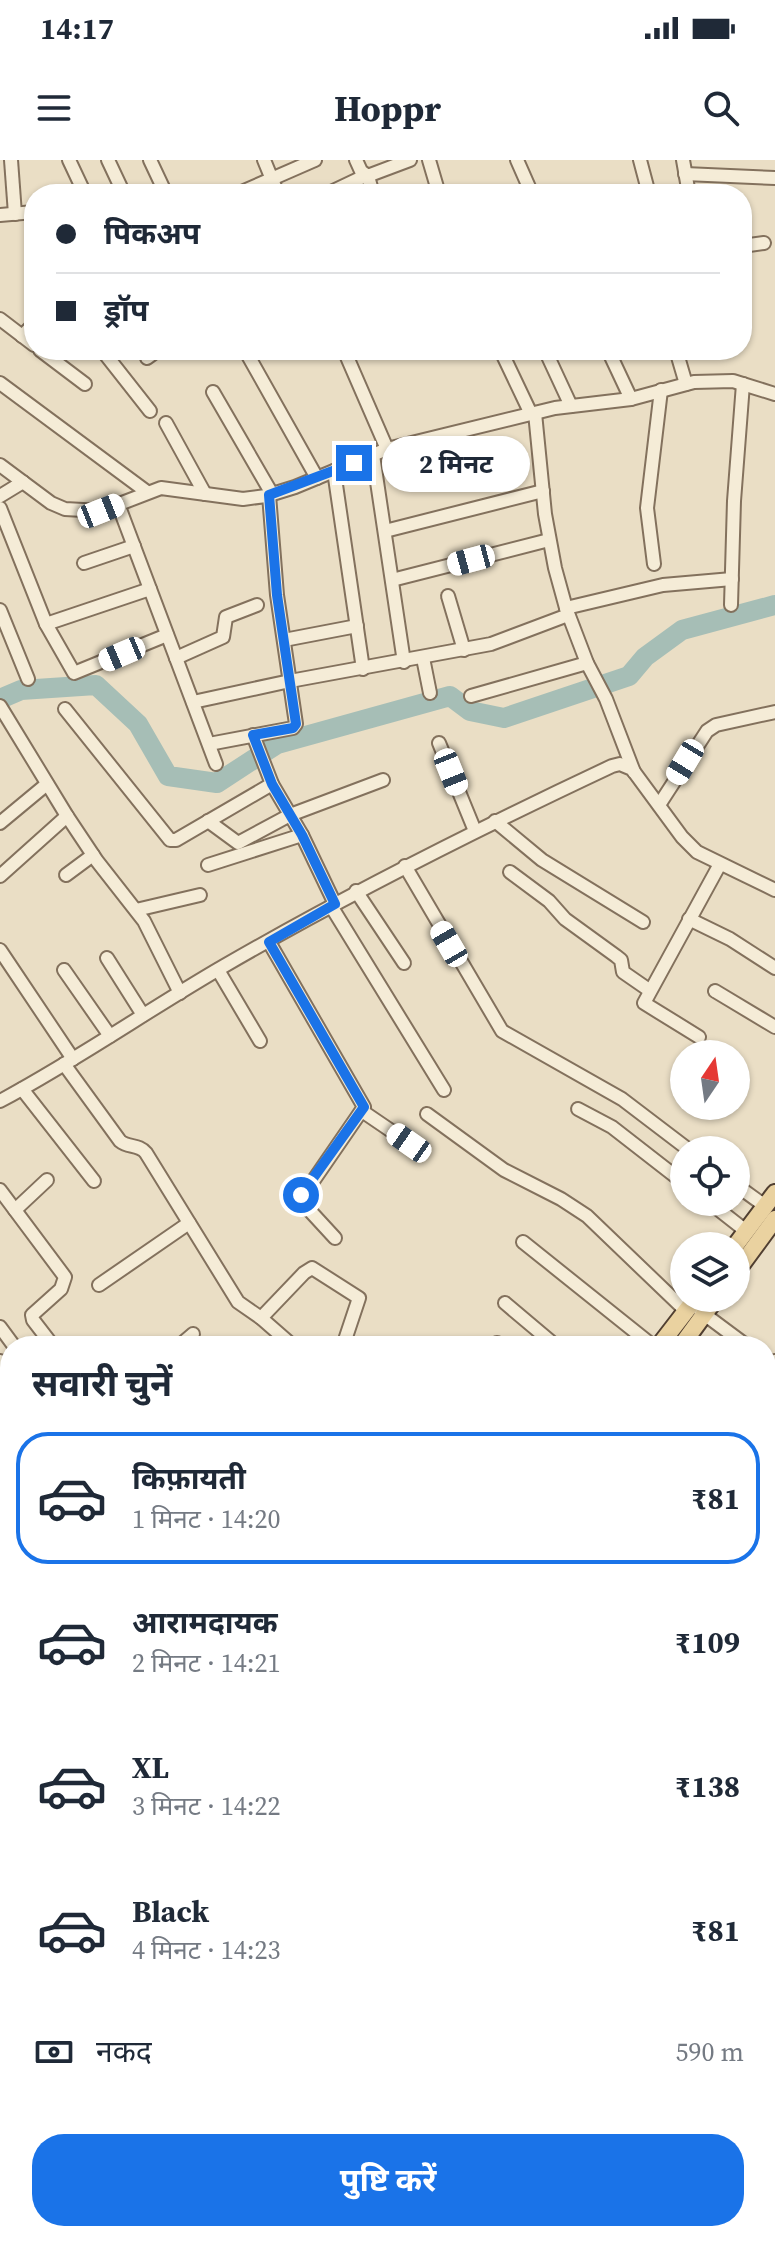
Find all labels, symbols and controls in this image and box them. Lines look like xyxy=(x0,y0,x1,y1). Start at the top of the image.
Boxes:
text: 14:17 xyxy=(40,8,114,49)
text: Hoppr xyxy=(334,84,441,133)
icon: menu xyxy=(32,86,76,130)
icon: search xyxy=(699,86,743,130)
text: पिकअप xyxy=(104,213,200,254)
text: ड्रॉप xyxy=(104,290,148,331)
callout: 2 मिनट xyxy=(382,435,530,491)
route end xyxy=(336,445,372,481)
text: 2 मिनट xyxy=(419,446,493,482)
car xyxy=(74,491,128,531)
car xyxy=(445,542,497,578)
car xyxy=(95,634,149,674)
car xyxy=(662,735,708,789)
car xyxy=(431,745,471,799)
car xyxy=(427,917,471,971)
north arrow xyxy=(670,1040,750,1120)
map controls xyxy=(670,1040,750,1312)
car xyxy=(382,1119,436,1167)
button: locate xyxy=(670,1136,750,1216)
route start xyxy=(283,1177,319,1213)
button: layers xyxy=(670,1232,750,1312)
text: सवारी चुनें xyxy=(32,1359,172,1408)
text: किफ़ायती xyxy=(132,1458,246,1499)
icon: car xyxy=(36,1462,108,1534)
text: ₹81 xyxy=(691,1478,740,1519)
text: 1 मिनट · 14:20 xyxy=(132,1501,281,1537)
text: आरामदायक xyxy=(132,1602,278,1643)
icon: car xyxy=(36,1606,108,1678)
text: ₹109 xyxy=(675,1622,740,1663)
text: 2 मिनट · 14:21 xyxy=(132,1645,281,1681)
text: XL xyxy=(132,1747,169,1788)
icon: car xyxy=(36,1750,108,1822)
text: ₹138 xyxy=(675,1766,740,1807)
text: 3 मिनट · 14:22 xyxy=(132,1788,281,1824)
text: Black xyxy=(132,1891,209,1932)
icon: car xyxy=(36,1894,108,1966)
text: ₹81 xyxy=(691,1910,740,1951)
text: 4 मिनट · 14:23 xyxy=(132,1932,281,1968)
icon: cash xyxy=(32,2030,76,2074)
text: नकद xyxy=(96,2031,152,2072)
text: 590 m xyxy=(676,2034,744,2070)
button: पुष्टि करें xyxy=(32,2134,744,2226)

